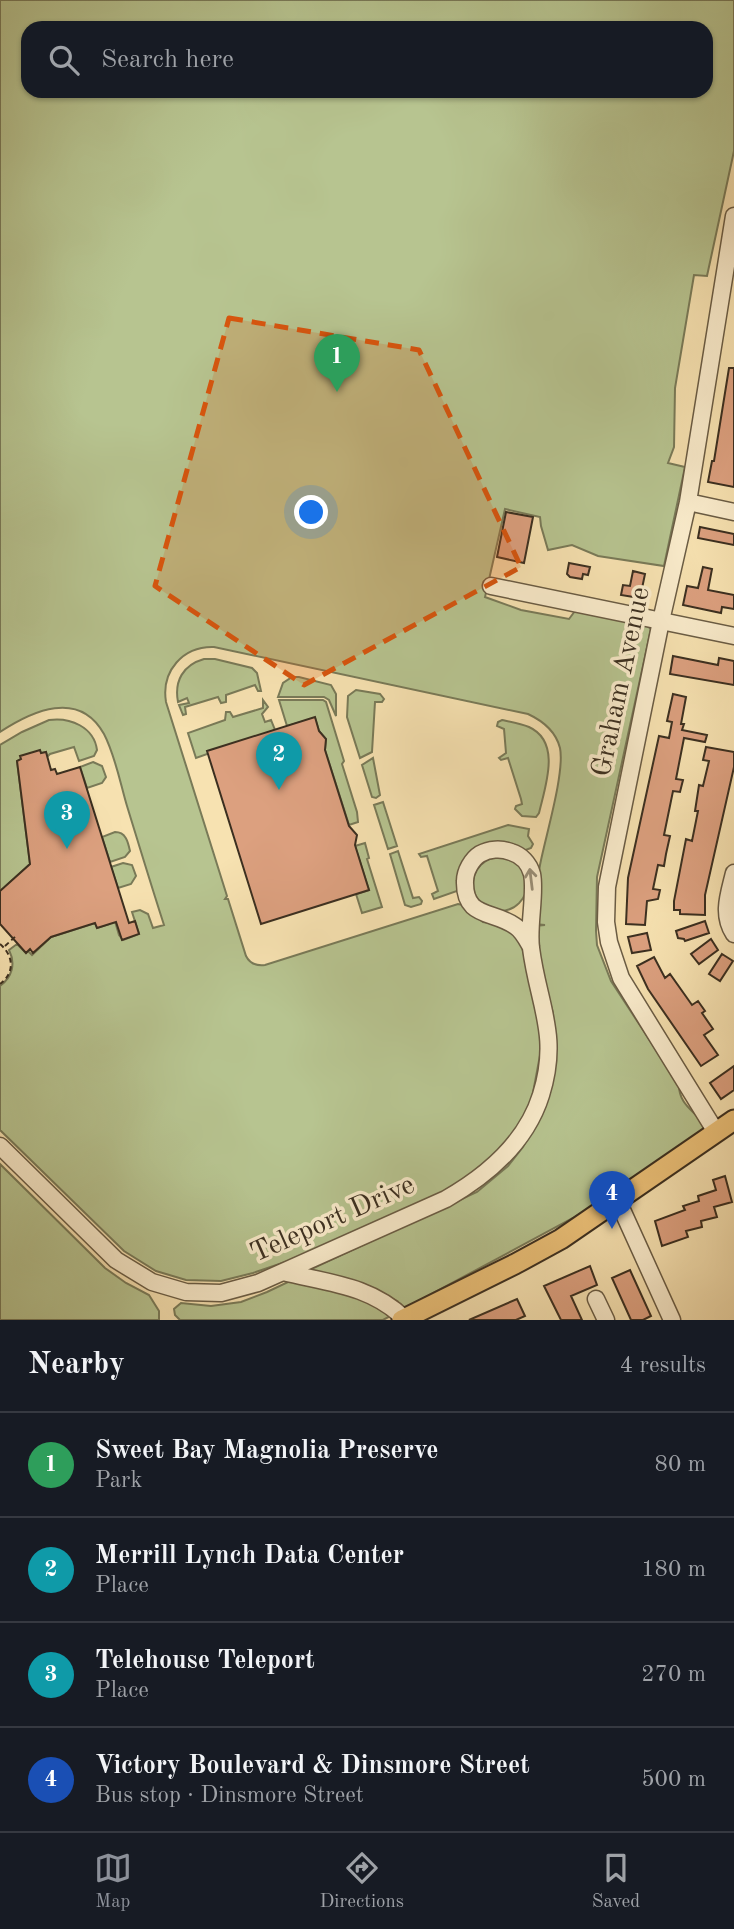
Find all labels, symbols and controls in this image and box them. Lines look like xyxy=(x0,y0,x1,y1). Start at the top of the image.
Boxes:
search box xyxy=(21,21,713,98)
icon: search xyxy=(45,41,83,79)
text: Search here xyxy=(101,47,234,73)
pin: 1 xyxy=(314,334,360,392)
your location xyxy=(294,495,328,529)
street label: Graham Avenue xyxy=(588,584,656,780)
pin: 2 xyxy=(256,732,302,790)
pin: 3 xyxy=(44,791,90,849)
one-way arrow xyxy=(524,868,537,891)
street label: Teleport Drive xyxy=(247,1171,419,1269)
pin: 4 xyxy=(589,1171,635,1229)
text: Nearby xyxy=(28,1350,125,1380)
text: 4 results xyxy=(620,1354,706,1377)
text: Sweet Bay Magnolia Preserve xyxy=(95,1438,439,1464)
text: 1 xyxy=(44,1453,58,1476)
text: 80 m xyxy=(655,1453,706,1476)
text: Park xyxy=(95,1469,142,1492)
text: Merrill Lynch Data Center xyxy=(95,1543,404,1569)
text: 2 xyxy=(44,1558,58,1581)
text: 180 m xyxy=(641,1558,706,1581)
text: Place xyxy=(95,1574,149,1597)
text: Telehouse Teleport xyxy=(95,1648,315,1674)
text: 3 xyxy=(44,1663,58,1686)
text: 270 m xyxy=(641,1663,706,1686)
text: Place xyxy=(95,1679,149,1702)
text: Victory Boulevard & Dinsmore Street xyxy=(95,1753,530,1779)
text: 4 xyxy=(44,1768,58,1791)
text: 500 m xyxy=(641,1768,706,1791)
text: Bus stop · Dinsmore Street xyxy=(95,1784,364,1807)
tab: Map xyxy=(94,1849,132,1914)
tab: Directions xyxy=(320,1849,404,1914)
tab: Saved xyxy=(592,1849,640,1914)

